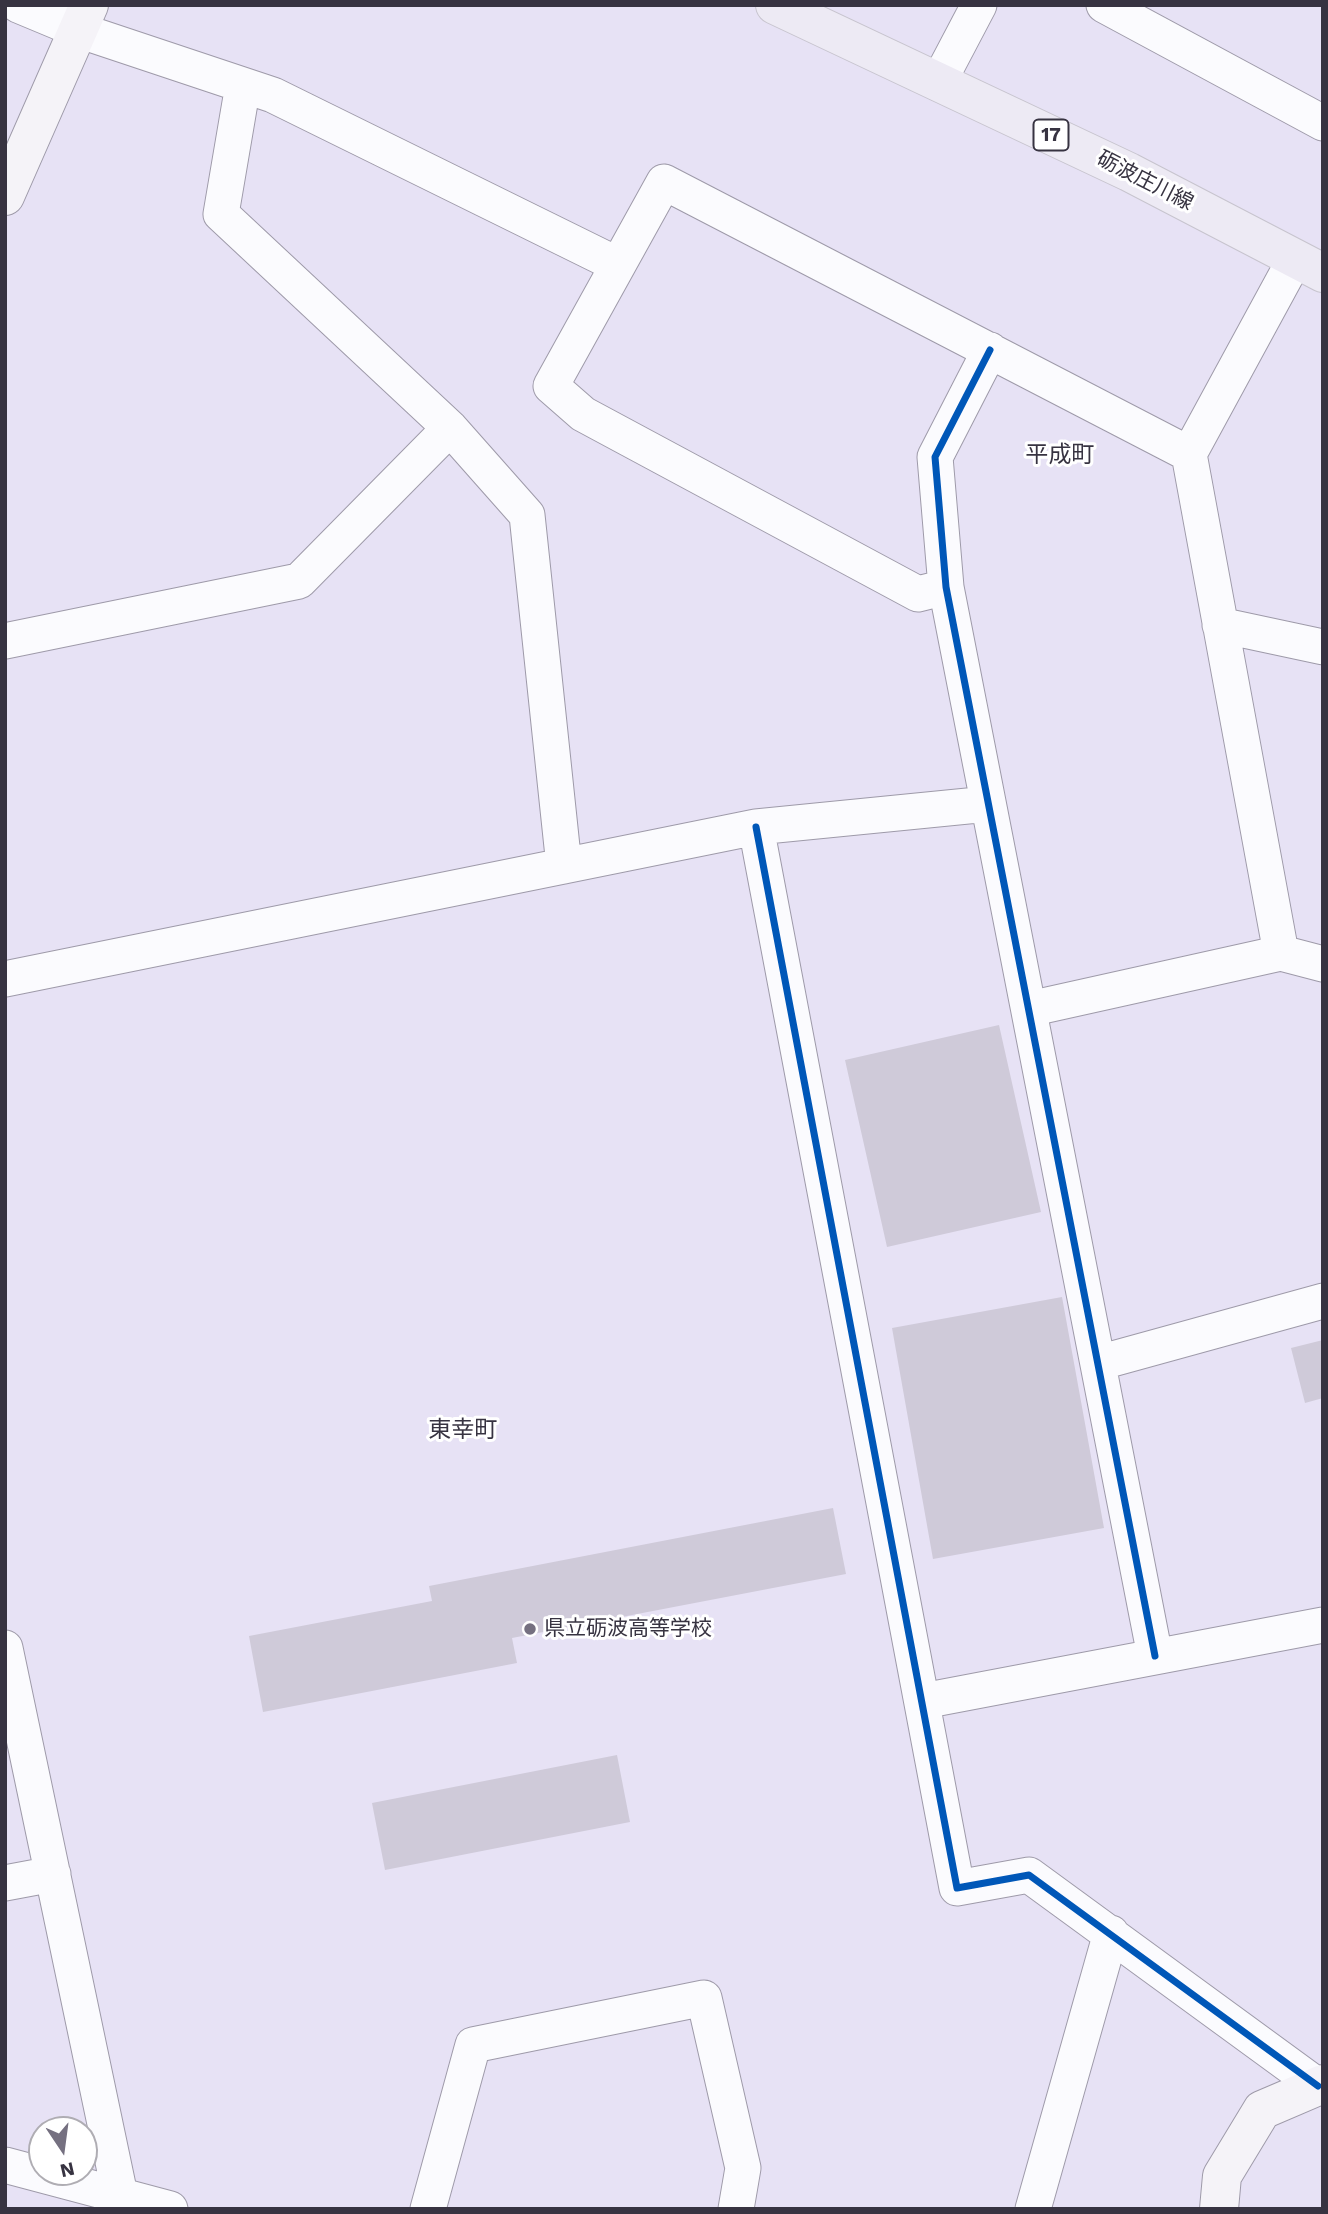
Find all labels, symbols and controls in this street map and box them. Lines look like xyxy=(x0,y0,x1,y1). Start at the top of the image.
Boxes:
road number: 17 xyxy=(1034,119,1068,150)
street label: 砺波庄川線 xyxy=(1093,146,1197,216)
district label: 平成町 xyxy=(1026,441,1094,469)
district label: 東幸町 xyxy=(429,1416,497,1444)
place label: 県立砺波高等学校 xyxy=(544,1616,712,1642)
marker: 県立砺波高等学校 xyxy=(522,1621,538,1637)
north arrow xyxy=(28,2116,98,2186)
text: N xyxy=(58,2157,77,2183)

